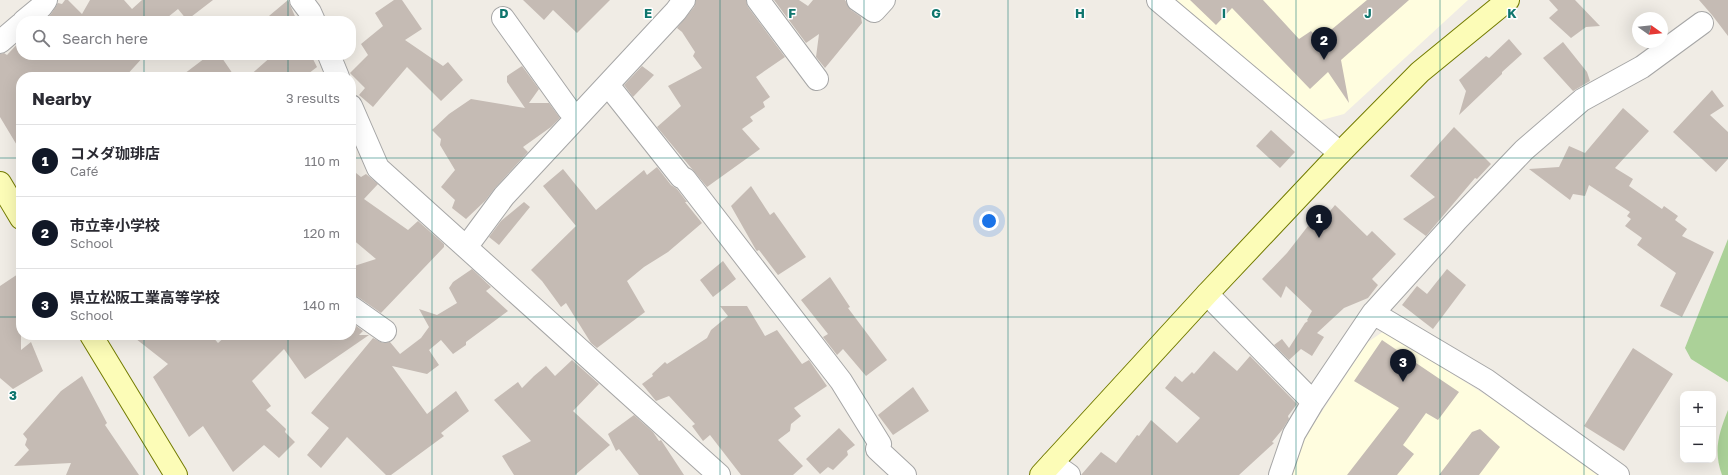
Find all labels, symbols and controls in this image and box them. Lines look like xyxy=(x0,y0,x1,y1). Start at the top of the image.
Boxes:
text: D xyxy=(499,5,509,21)
text: E xyxy=(644,5,652,21)
text: F xyxy=(788,5,796,21)
text: G xyxy=(931,5,941,21)
text: H xyxy=(1075,5,1085,21)
text: I xyxy=(1222,5,1226,21)
text: J xyxy=(1364,5,1372,21)
text: K xyxy=(1507,5,1517,21)
north arrow xyxy=(1632,12,1668,48)
search box xyxy=(16,16,356,60)
icon: search xyxy=(30,27,52,49)
pin: 2 xyxy=(1311,27,1337,60)
text: Search here xyxy=(62,29,148,47)
text: Nearby xyxy=(32,88,92,109)
text: 3 results xyxy=(286,90,340,106)
text: コメダ珈琲店 xyxy=(70,144,160,162)
text: 1 xyxy=(42,153,48,169)
text: 110 m xyxy=(305,153,340,169)
text: Café xyxy=(70,163,98,179)
pin: 1 xyxy=(1306,205,1332,238)
your location xyxy=(979,211,999,231)
text: 市立幸小学校 xyxy=(70,216,160,234)
text: 2 xyxy=(41,225,49,241)
text: 120 m xyxy=(303,225,340,241)
text: School xyxy=(70,235,113,251)
text: 県立松阪工業高等学校 xyxy=(70,288,220,306)
text: 3 xyxy=(41,297,49,313)
text: 140 m xyxy=(303,297,340,313)
text: School xyxy=(70,307,113,323)
pin: 3 xyxy=(1390,349,1416,382)
text: 3 xyxy=(9,387,17,403)
map controls xyxy=(1680,391,1716,463)
button: + xyxy=(1680,391,1716,427)
button: − xyxy=(1680,427,1716,463)

